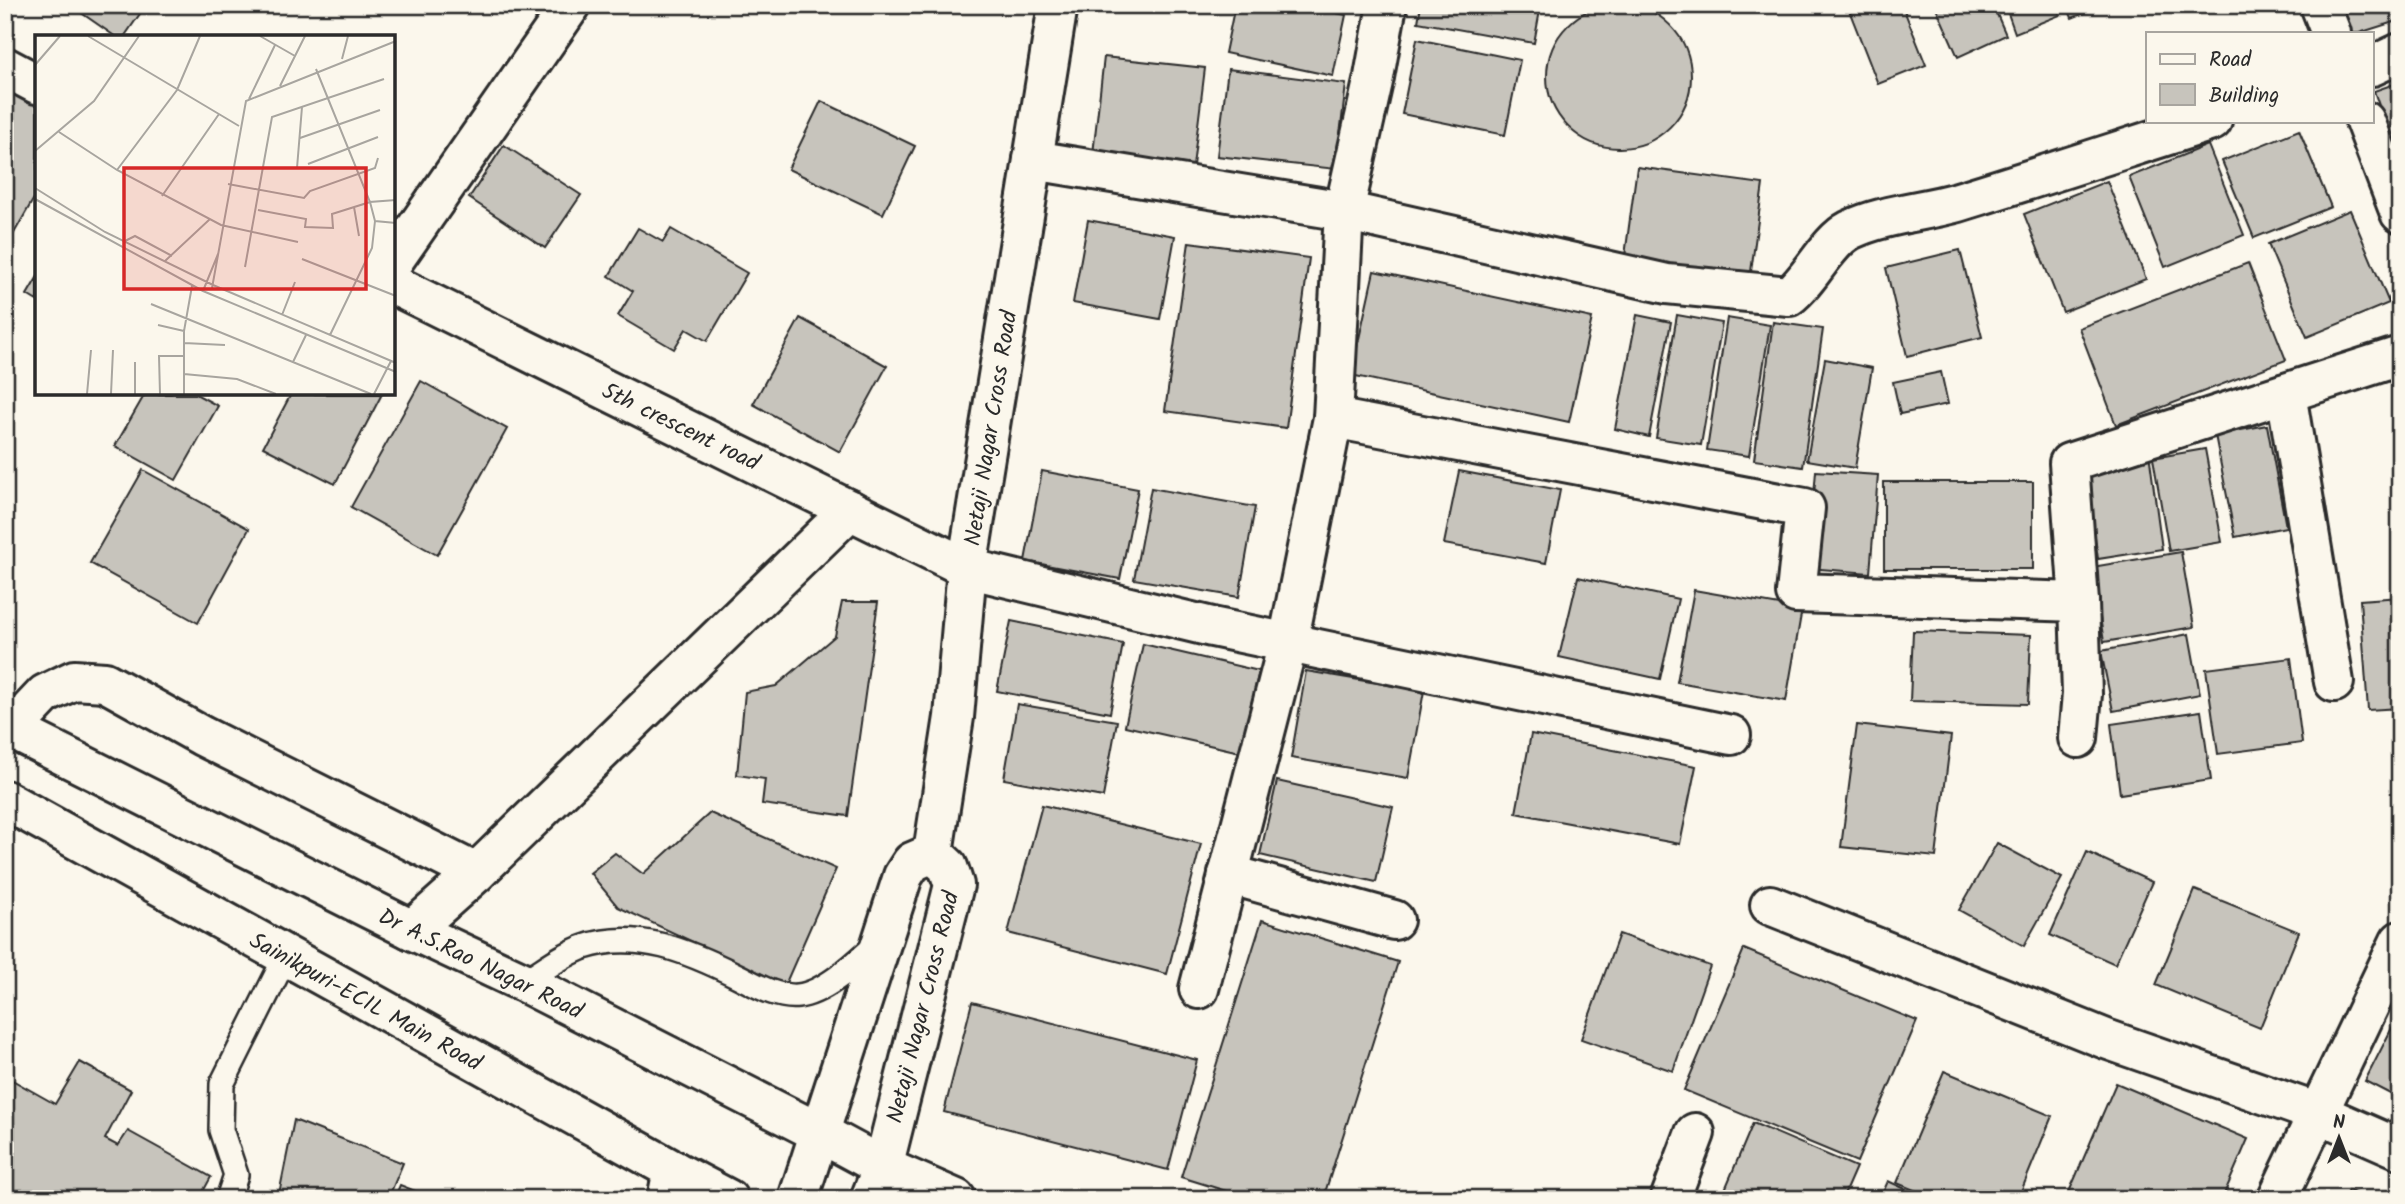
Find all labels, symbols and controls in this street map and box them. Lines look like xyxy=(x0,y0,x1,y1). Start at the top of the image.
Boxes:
legend xyxy=(2146,32,2374,122)
inset map xyxy=(35,35,396,396)
text: Road xyxy=(2209,44,2252,77)
text: Building xyxy=(2209,80,2279,113)
street label: Netaji Nagar Cross Road xyxy=(956,308,1028,549)
street label: 5th crescent road xyxy=(595,374,766,482)
street label: Netaji Nagar Cross Road xyxy=(878,887,970,1127)
street label: Dr A.S.Rao Nagar Road xyxy=(372,900,589,1030)
street label: Sainikpuri-ECIL Main Road xyxy=(242,924,488,1082)
north arrow xyxy=(2304,1102,2374,1172)
text: N xyxy=(2333,1108,2345,1138)

